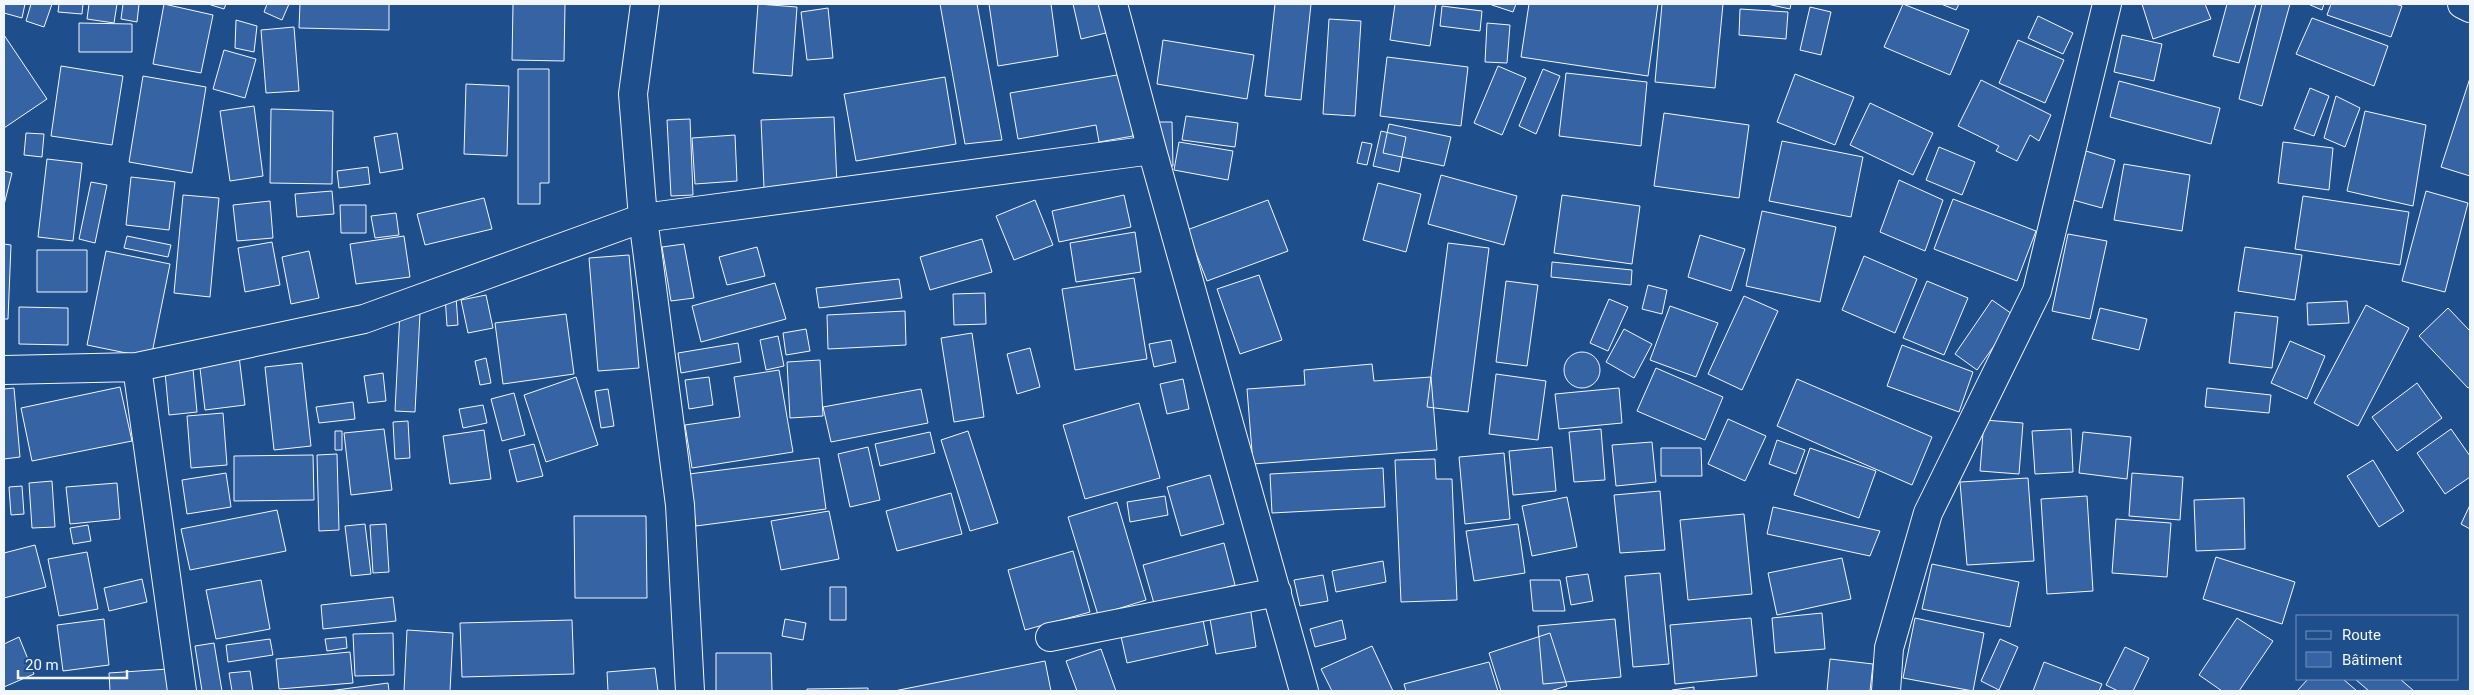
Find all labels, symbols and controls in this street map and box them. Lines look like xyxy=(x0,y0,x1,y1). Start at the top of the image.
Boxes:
legend xyxy=(2296,615,2459,680)
text: Route xyxy=(2342,626,2381,644)
scale bar xyxy=(18,648,126,680)
text: Bâtiment xyxy=(2342,651,2402,669)
text: 20 m xyxy=(25,656,59,674)

